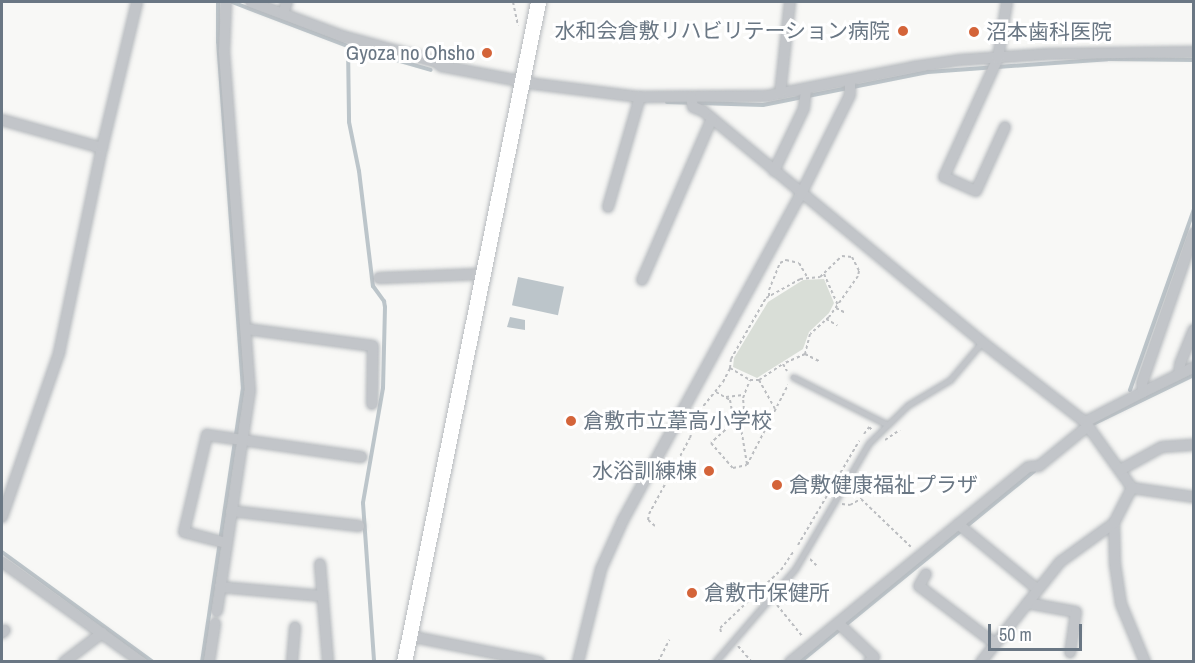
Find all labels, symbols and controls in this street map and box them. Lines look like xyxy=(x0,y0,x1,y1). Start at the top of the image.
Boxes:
place label: 水和会倉敷リハビリテーション病院 xyxy=(554,18,890,44)
place label: 沼本歯科医院 xyxy=(986,19,1112,45)
marker: 水和会倉敷リハビリテーション病院 xyxy=(894,22,912,40)
marker: 沼本歯科医院 xyxy=(967,25,981,39)
place label: Gyoza no Ohsho xyxy=(346,40,475,66)
marker: Gyoza no Ohsho xyxy=(480,46,494,60)
place label: 倉敷市立葦高小学校 xyxy=(583,408,772,434)
marker: 倉敷市立葦高小学校 xyxy=(564,414,578,428)
place label: 水浴訓練棟 xyxy=(592,458,697,484)
marker: 水浴訓練棟 xyxy=(702,464,716,478)
place label: 倉敷健康福祉プラザ xyxy=(789,472,978,498)
marker: 倉敷健康福祉プラザ xyxy=(770,478,784,492)
place label: 倉敷市保健所 xyxy=(704,580,830,606)
marker: 倉敷市保健所 xyxy=(685,586,699,600)
scale bar xyxy=(991,612,1086,650)
text: 50 m xyxy=(999,622,1032,647)

